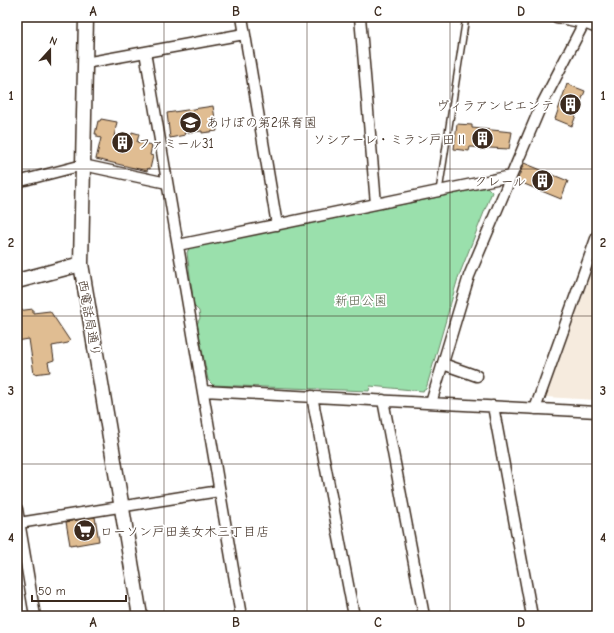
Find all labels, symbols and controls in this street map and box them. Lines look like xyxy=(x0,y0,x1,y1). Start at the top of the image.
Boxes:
text: A xyxy=(89,4,97,19)
text: B xyxy=(232,4,240,19)
text: C xyxy=(374,4,382,19)
text: D xyxy=(517,4,525,19)
north arrow xyxy=(30,30,70,70)
text: N xyxy=(48,34,59,48)
text: 1 xyxy=(8,88,14,103)
text: 1 xyxy=(600,88,606,103)
building icon: ヴィラアンビエンテ xyxy=(557,92,583,118)
place label: ヴィラアンビエンテ xyxy=(436,98,554,113)
school or university icon: あけぼの第2保育園 xyxy=(177,109,203,135)
place label: あけぼの第2保育園 xyxy=(206,115,317,130)
building icon: ソシアーレ・ミラン戸田Ⅱ xyxy=(470,126,496,152)
building icon: ファミール31 xyxy=(109,130,135,156)
place label: ソシアーレ・ミラン戸田Ⅱ xyxy=(313,132,468,147)
place label: ファミール31 xyxy=(138,136,214,151)
building icon: クレール xyxy=(529,168,555,194)
place label: クレール xyxy=(474,174,526,189)
text: 2 xyxy=(8,235,14,250)
text: 2 xyxy=(600,235,606,250)
street label: 西電話局通り xyxy=(75,278,104,358)
park label: 新田公園 xyxy=(335,293,387,308)
text: 3 xyxy=(8,383,14,398)
text: 3 xyxy=(600,383,606,398)
supermarket icon: ローソン戸田美女木三丁目店 xyxy=(71,518,97,544)
place label: ローソン戸田美女木三丁目店 xyxy=(100,524,269,539)
text: 4 xyxy=(8,530,14,545)
text: 4 xyxy=(600,530,606,545)
scale bar xyxy=(32,577,126,603)
text: 50 m xyxy=(38,584,66,598)
text: A xyxy=(89,615,97,630)
text: B xyxy=(232,615,240,630)
text: C xyxy=(374,615,382,630)
text: D xyxy=(517,615,525,630)

